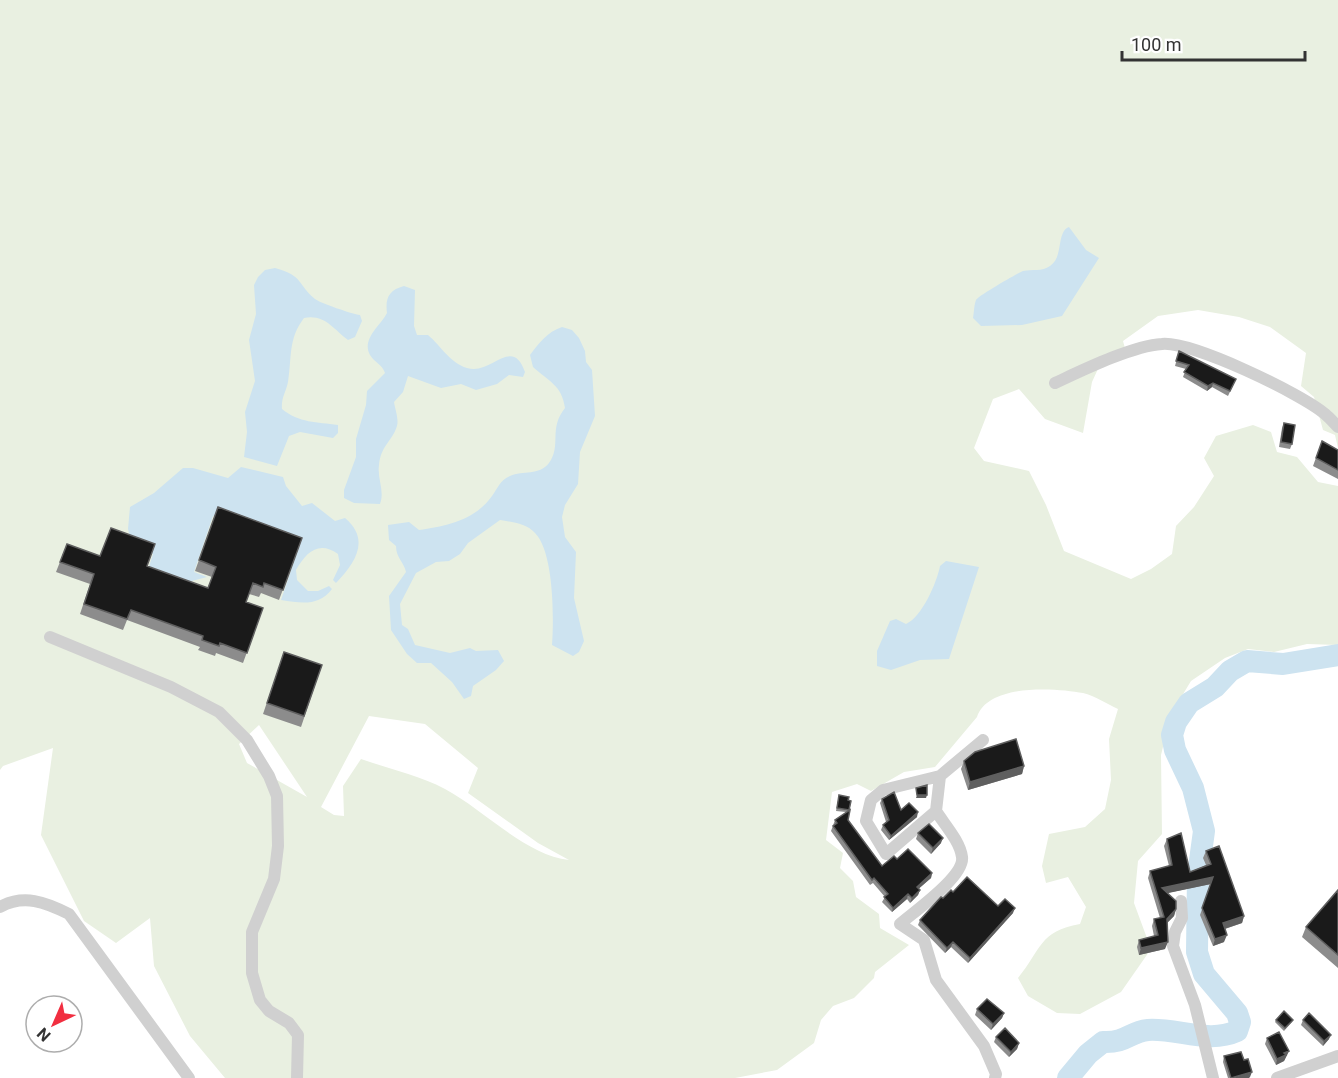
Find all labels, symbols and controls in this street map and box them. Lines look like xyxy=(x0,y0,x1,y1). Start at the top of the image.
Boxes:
scale bar xyxy=(1122,24,1305,62)
text: 100 m xyxy=(1131,34,1182,55)
north arrow xyxy=(24,994,84,1054)
text: N xyxy=(33,1024,55,1045)

